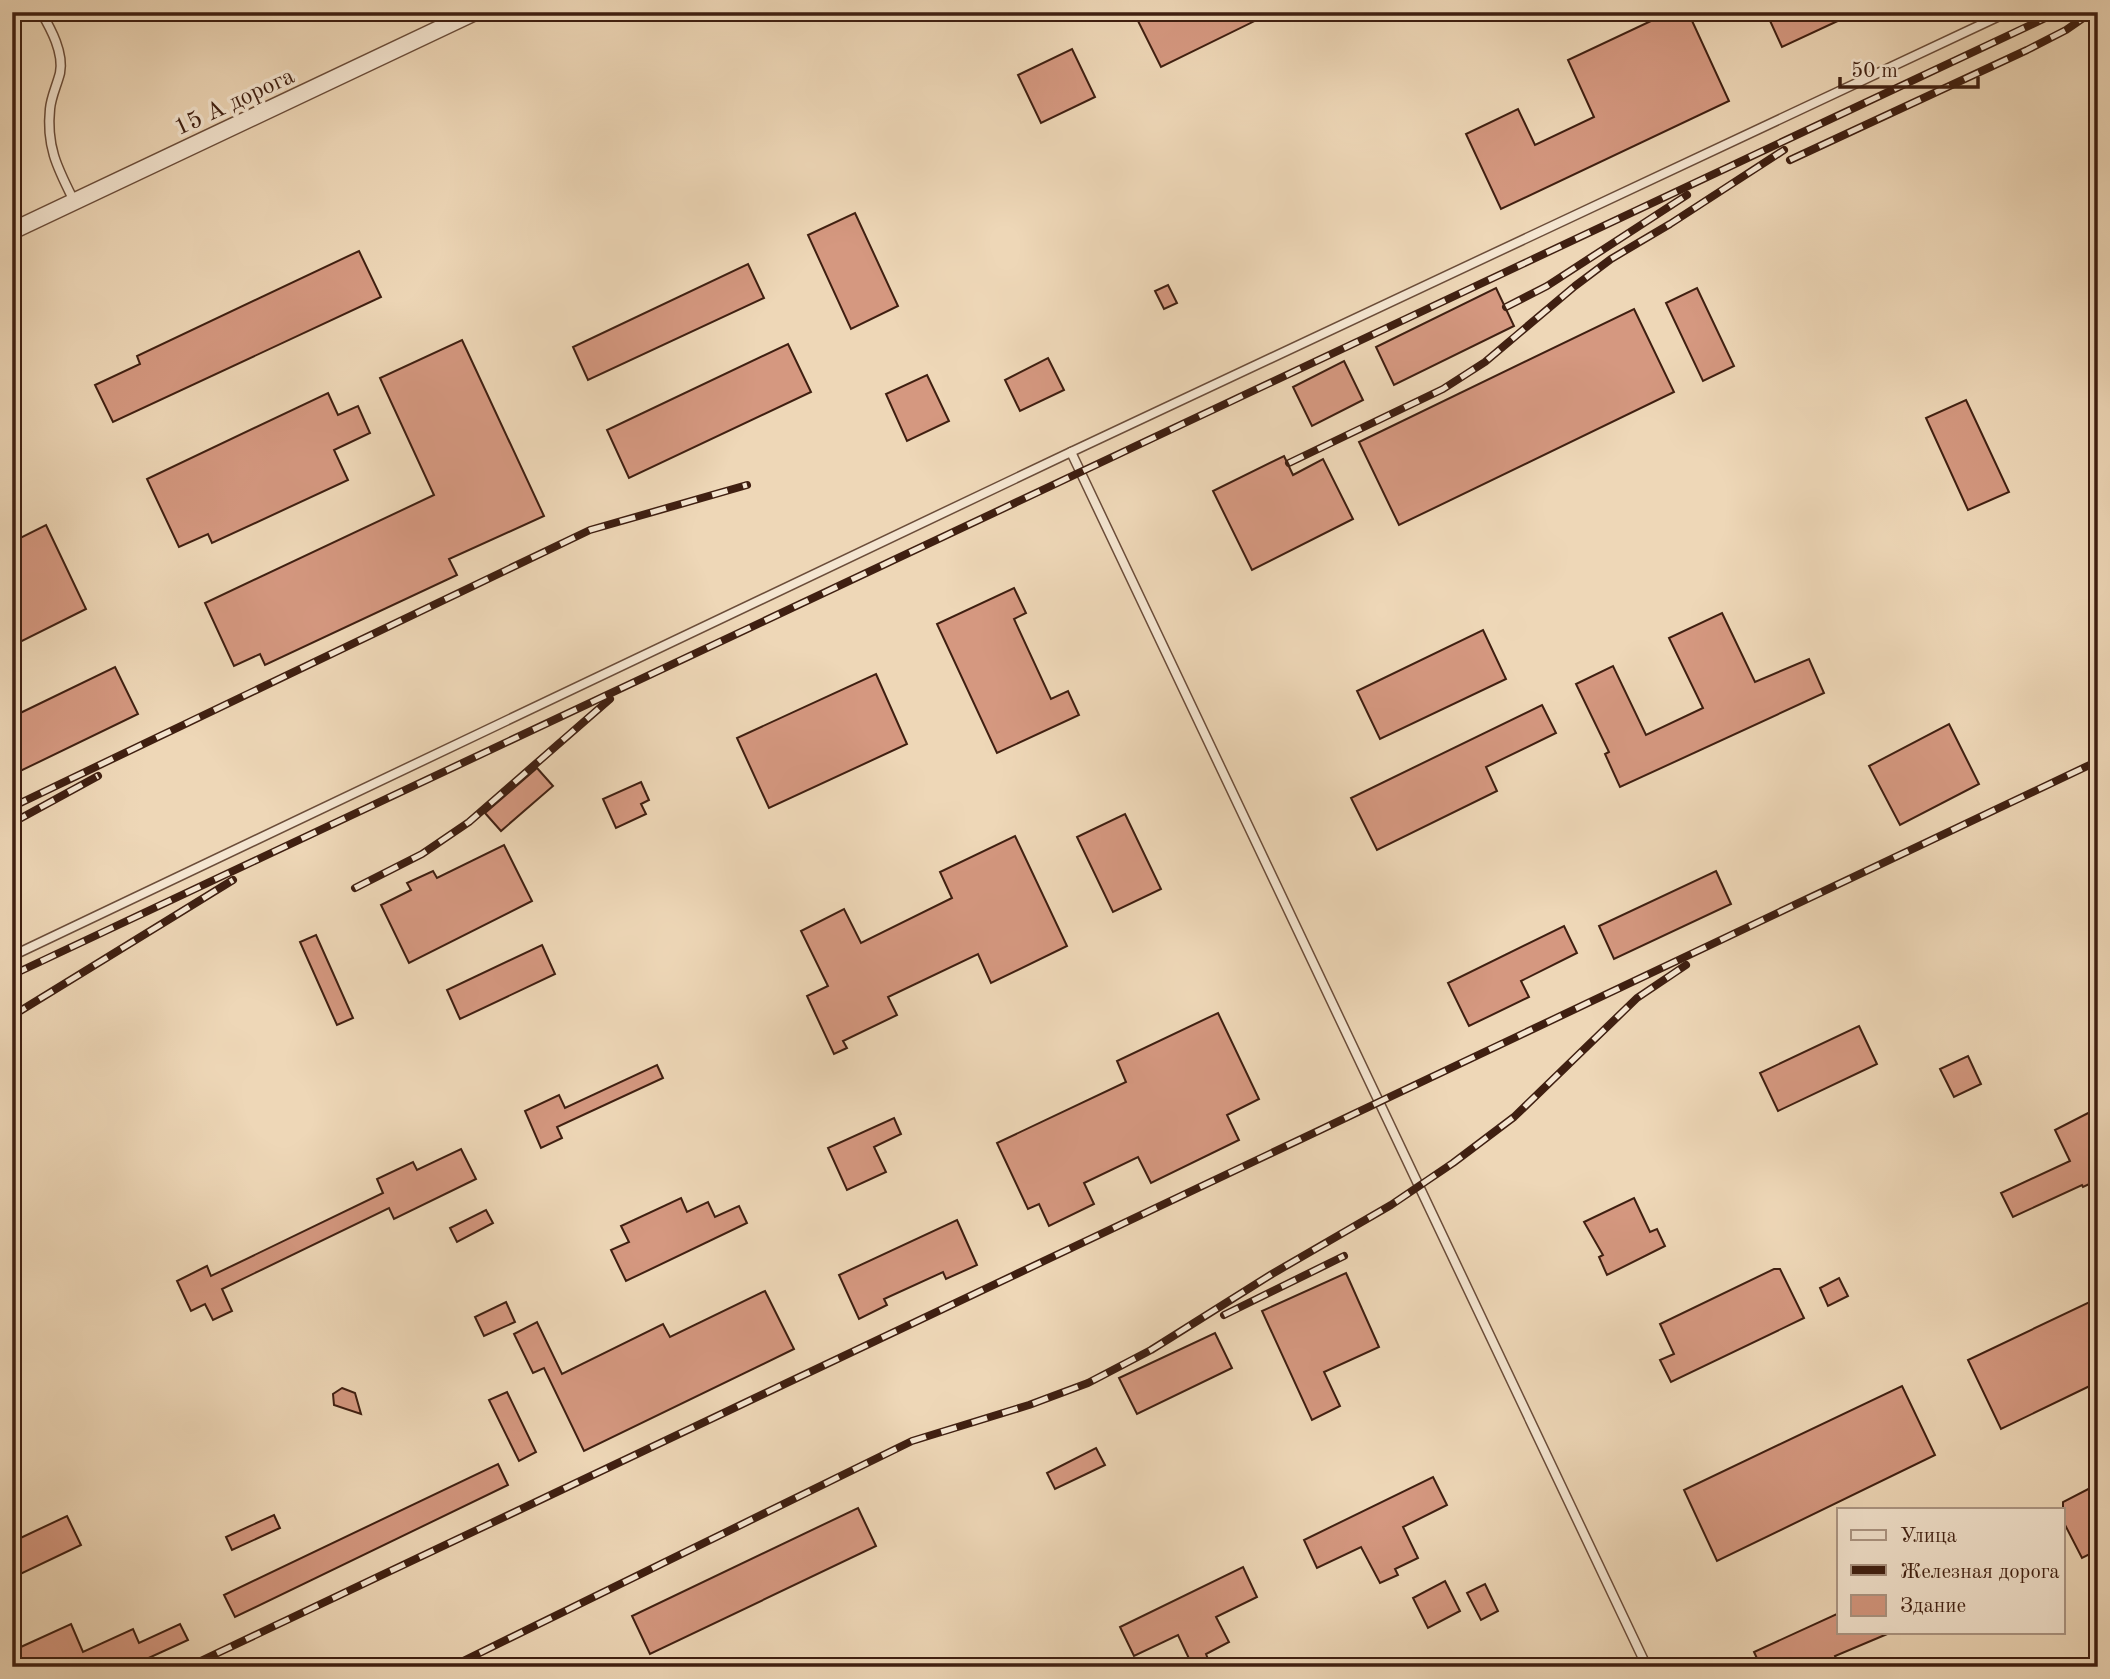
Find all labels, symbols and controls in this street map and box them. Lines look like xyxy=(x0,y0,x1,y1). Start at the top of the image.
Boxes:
scale bar xyxy=(1840,46,1979,90)
text: 50 m xyxy=(1851,61,1898,82)
street label: 15 А дорога xyxy=(171,65,299,141)
legend xyxy=(1837,1508,2064,1634)
text: Улица xyxy=(1900,1526,1957,1547)
text: Железная дорога xyxy=(1900,1562,2060,1583)
text: Здание xyxy=(1900,1596,1966,1617)

